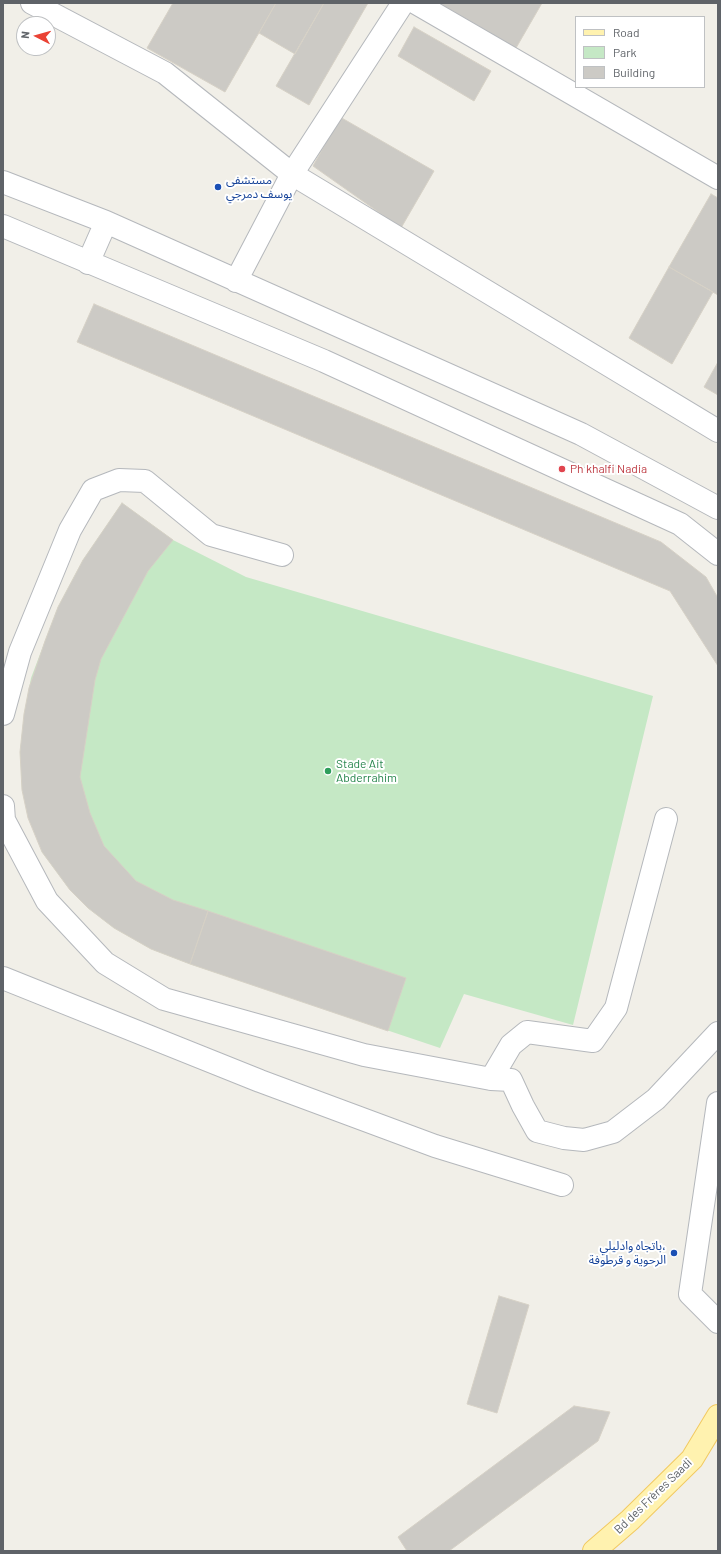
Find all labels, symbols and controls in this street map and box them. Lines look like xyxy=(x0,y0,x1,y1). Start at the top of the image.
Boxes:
north arrow xyxy=(16,16,56,56)
legend xyxy=(575,16,705,88)
text: Road xyxy=(613,25,640,39)
text: N xyxy=(18,30,31,39)
text: Park xyxy=(613,45,637,59)
text: Building xyxy=(613,65,655,79)
place label: مستشفى يوسف دمرجي xyxy=(226,173,292,201)
marker: مستشفى يوسف دمرجي xyxy=(213,182,223,192)
place label: Ph khalfi Nadia xyxy=(570,462,647,476)
marker: Ph khalfi Nadia xyxy=(557,464,567,474)
place label: Stade Ait Abderrahim xyxy=(336,757,397,785)
marker: Stade Ait Abderrahim xyxy=(323,766,333,776)
place label: باتجاه وادليلي، الرحوية و قرطوفة xyxy=(589,1239,666,1267)
marker: باتجاه وادليلي، الرحوية و قرطوفة xyxy=(669,1248,679,1258)
street label: Bd des Frères Saadi xyxy=(611,1455,695,1537)

